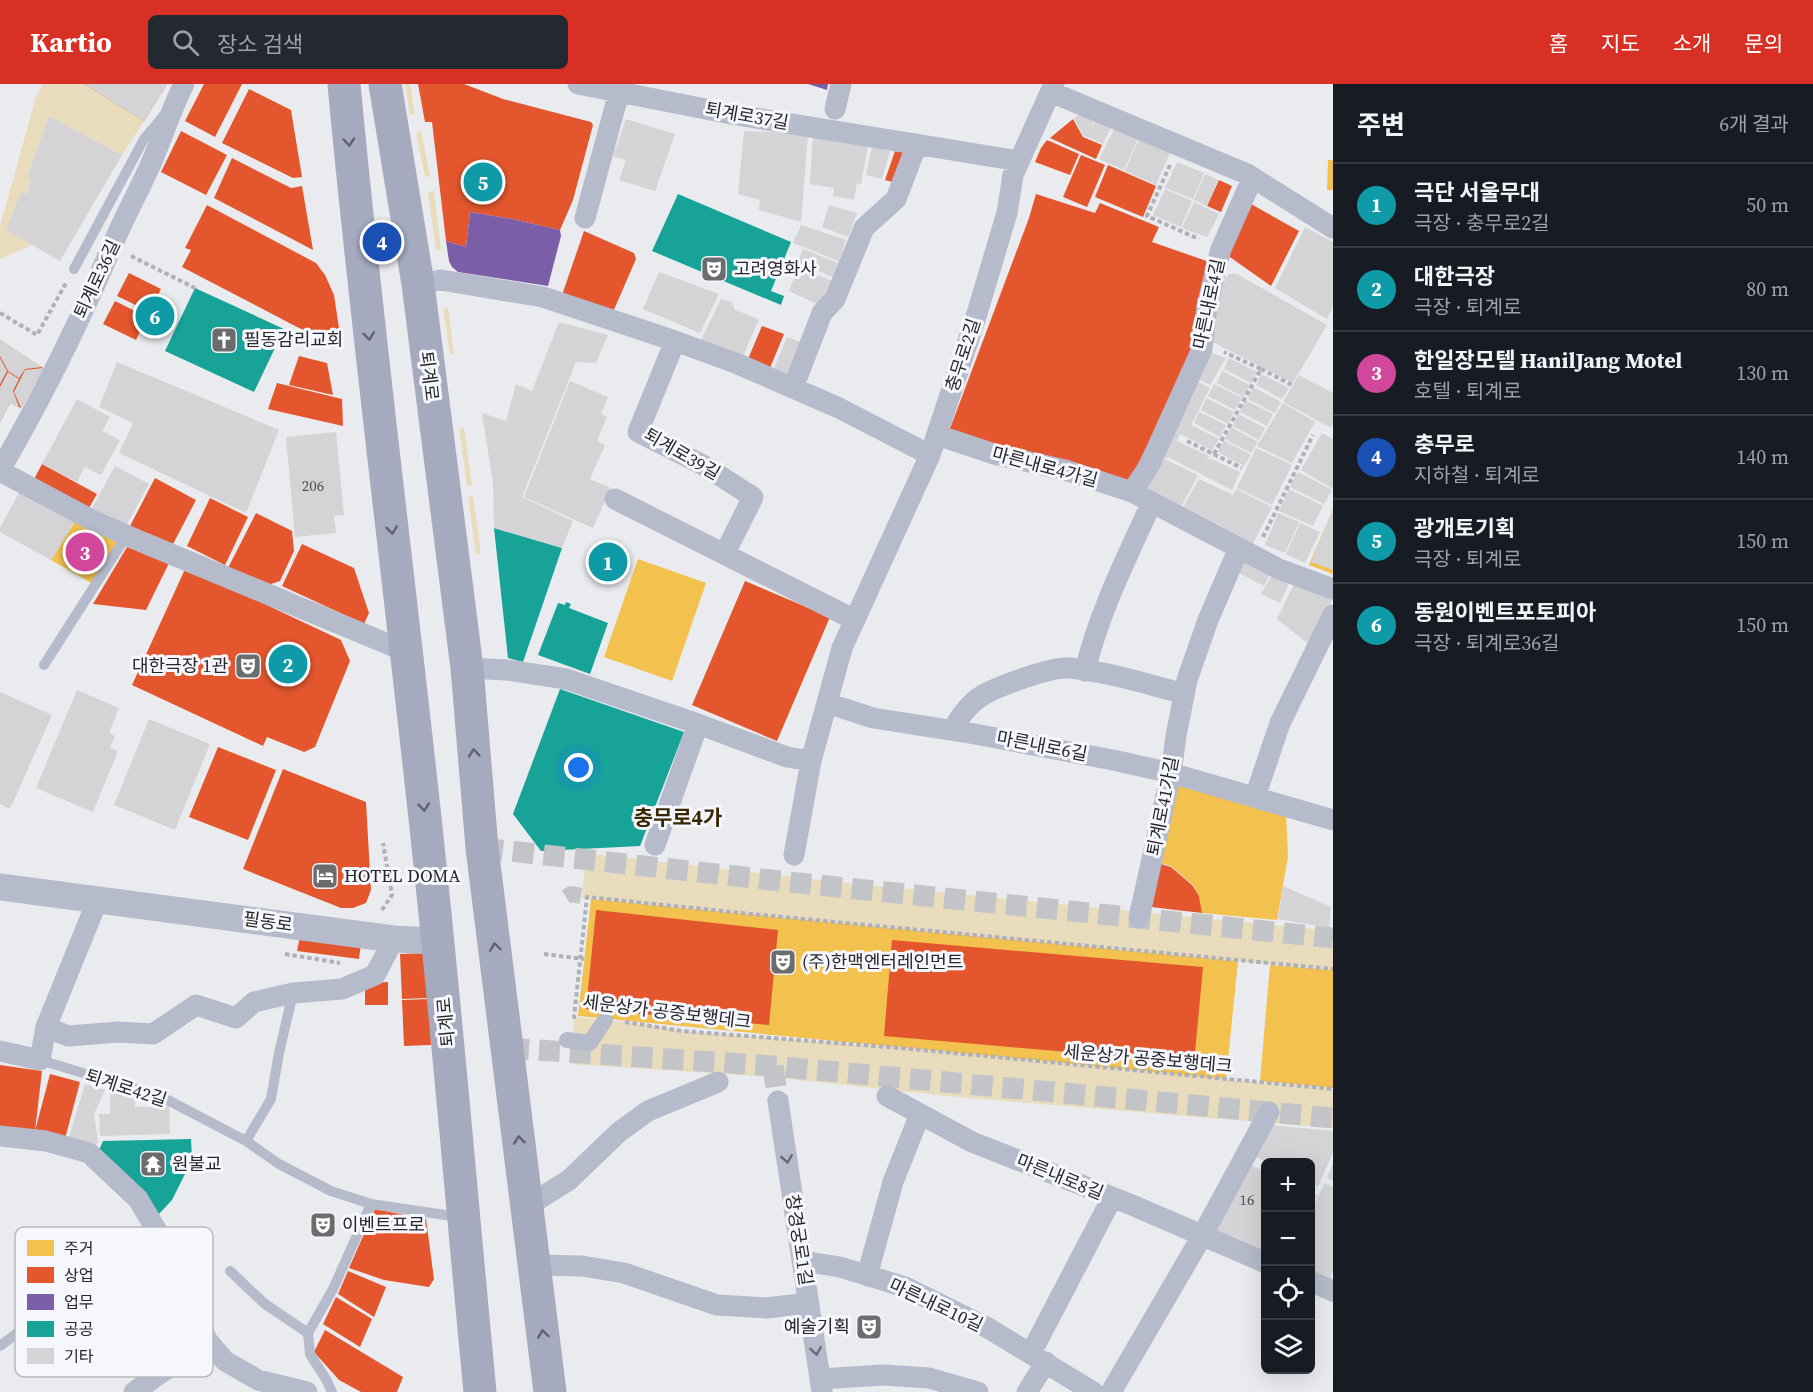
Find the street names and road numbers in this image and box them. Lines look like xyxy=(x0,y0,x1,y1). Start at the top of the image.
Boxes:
street label: 퇴계로37길 xyxy=(703,96,791,135)
street label: 퇴계로36길 xyxy=(67,235,126,322)
street label: 마른내로4길 xyxy=(1187,256,1230,351)
street label: 충무로2길 xyxy=(939,315,986,394)
street label: 퇴계로 xyxy=(414,350,445,402)
street label: 퇴계로39길 xyxy=(640,422,725,485)
street label: 마른내로4가길 xyxy=(990,440,1101,493)
street label: 마른내로6길 xyxy=(995,724,1090,767)
street label: 퇴계로41가길 xyxy=(1141,754,1184,858)
street label: 필동로 xyxy=(242,906,294,937)
street label: 세운상가 공중보행데크 xyxy=(581,989,753,1034)
street label: 퇴계로 xyxy=(431,996,460,1048)
street label: 세운상가 공중보행데크 xyxy=(1062,1039,1234,1078)
street label: 퇴계로42길 xyxy=(82,1063,170,1112)
street label: 마른내로8길 xyxy=(1013,1148,1107,1205)
street label: 창경궁로1길 xyxy=(780,1193,819,1287)
street label: 마른내로10길 xyxy=(885,1272,987,1337)

